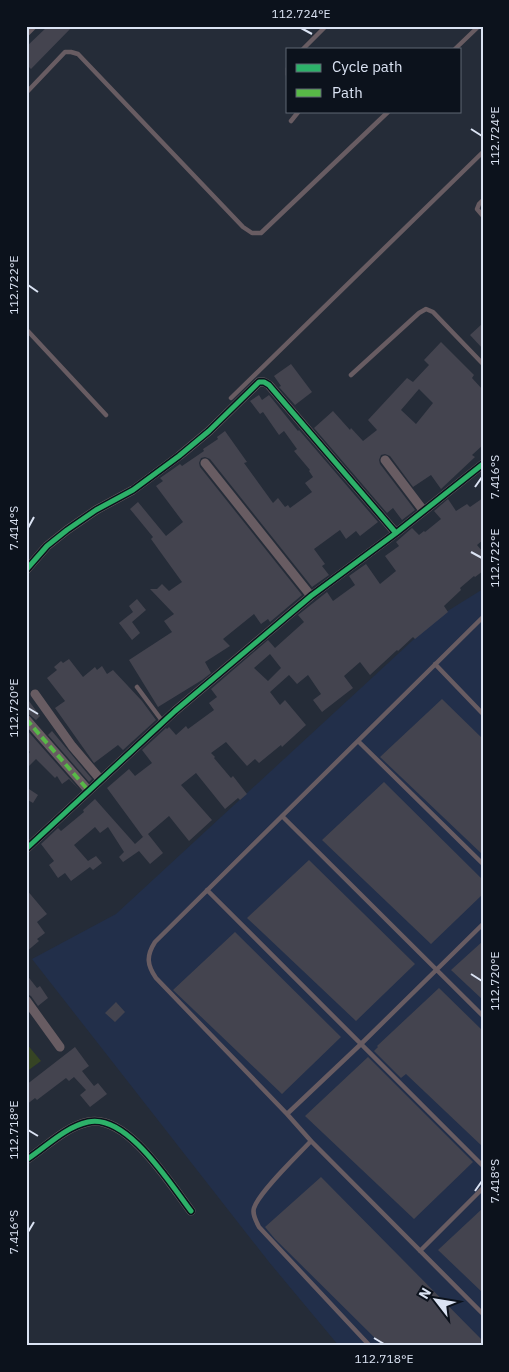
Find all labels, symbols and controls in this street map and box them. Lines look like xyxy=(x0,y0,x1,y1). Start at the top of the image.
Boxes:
text: 112.724°E xyxy=(271,6,331,21)
legend xyxy=(286,48,462,112)
text: Cycle path xyxy=(332,57,403,76)
text: Path xyxy=(332,83,363,102)
text: 112.724°E xyxy=(487,106,502,166)
text: 112.722°E xyxy=(6,255,21,315)
text: 7.416°S xyxy=(487,455,502,499)
text: 7.414°S xyxy=(6,506,21,550)
text: 112.722°E xyxy=(487,528,502,588)
text: 112.720°E xyxy=(6,678,21,738)
text: 112.720°E xyxy=(487,951,502,1011)
text: 112.718°E xyxy=(6,1100,21,1160)
text: 7.418°S xyxy=(487,1159,502,1203)
text: 7.416°S xyxy=(6,1210,21,1254)
north arrow xyxy=(412,1274,462,1324)
text: N xyxy=(415,1284,435,1302)
text: 112.718°E xyxy=(354,1351,414,1366)

